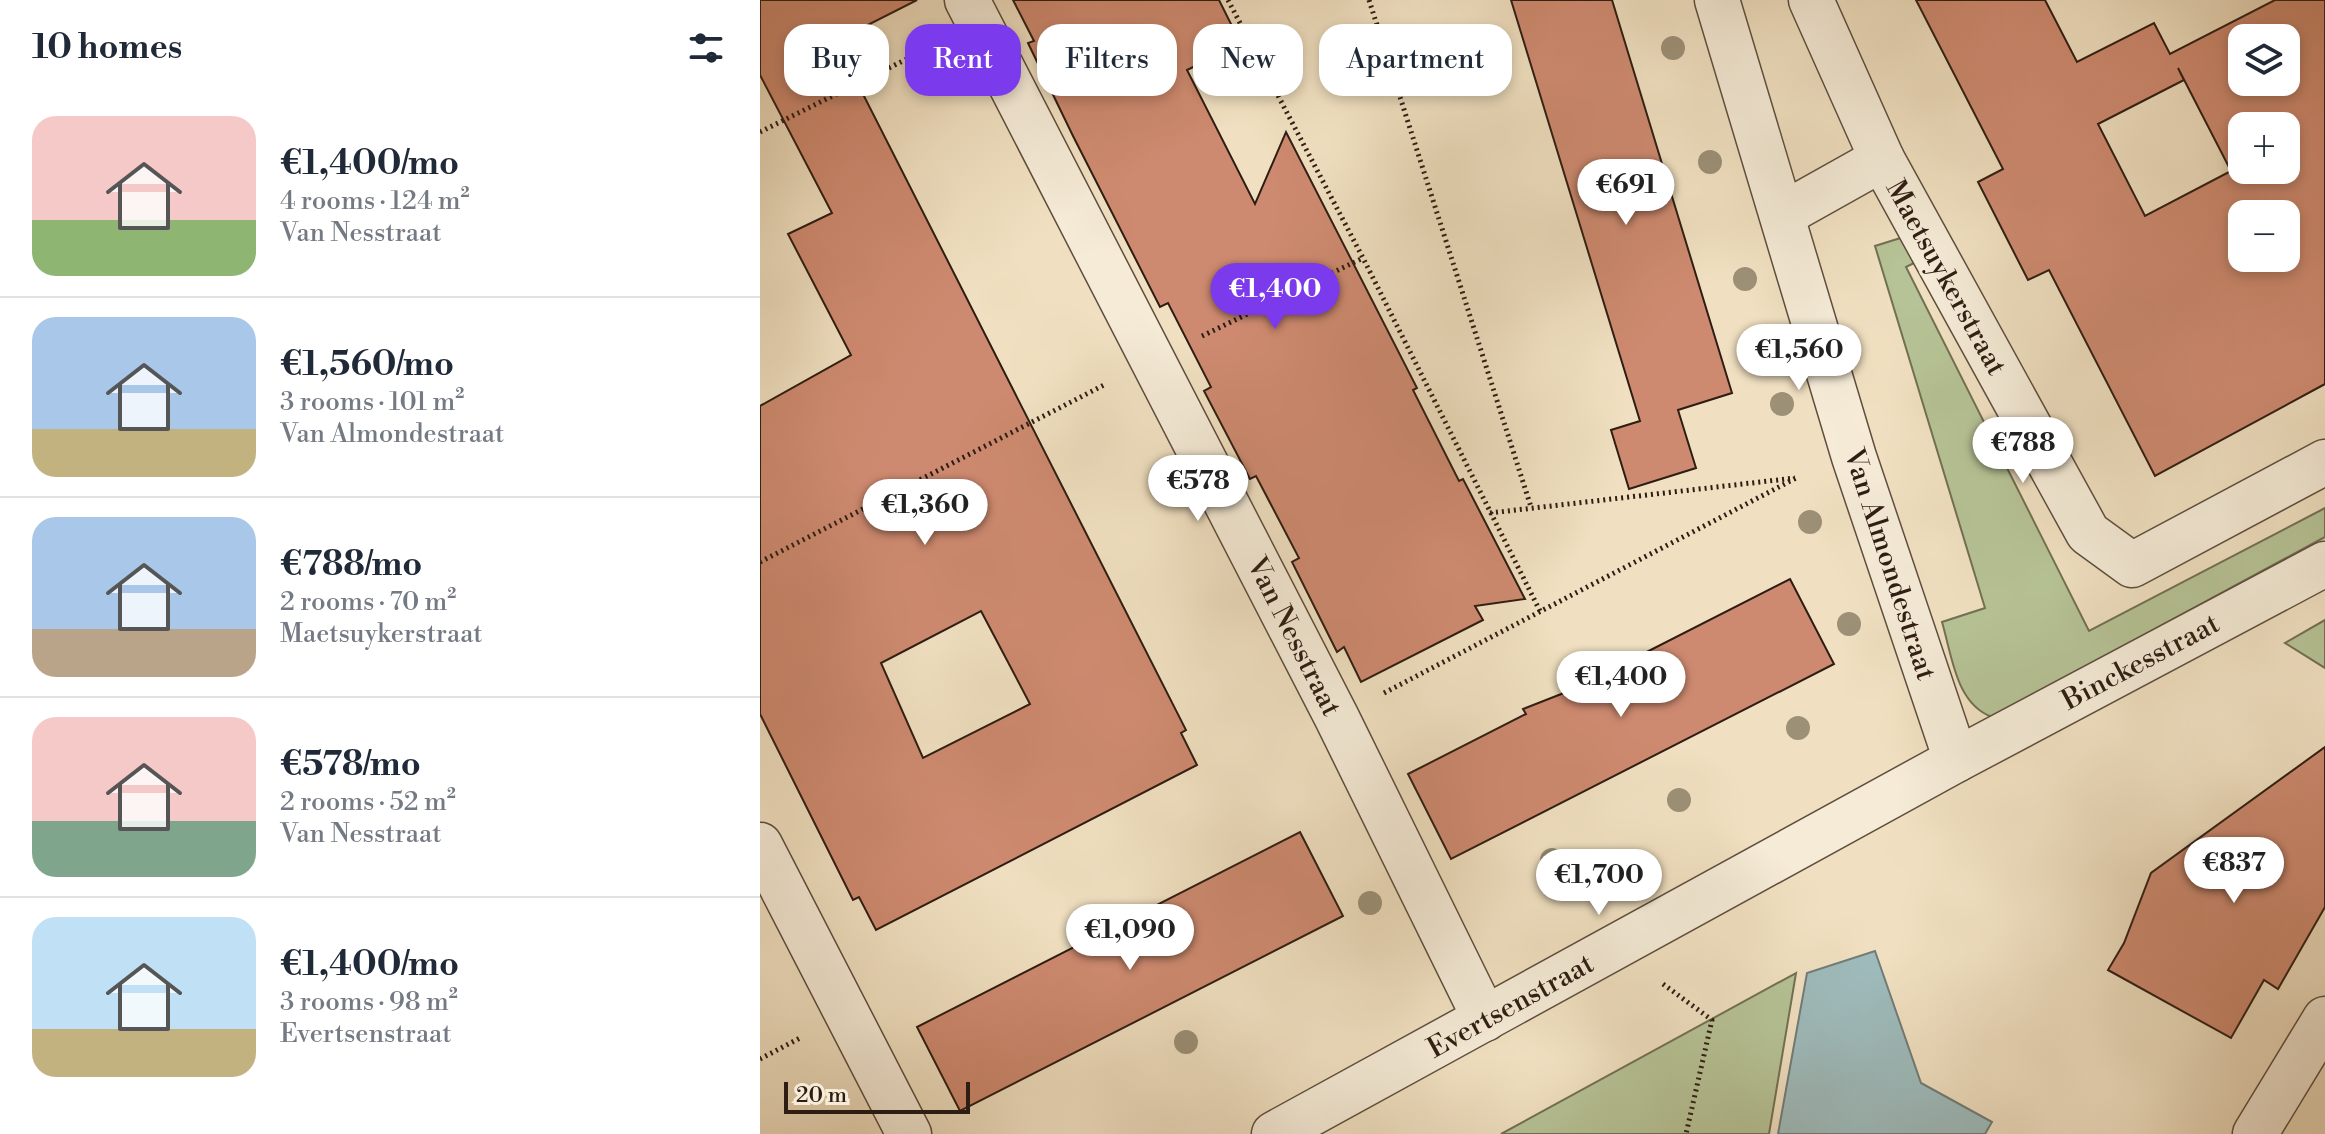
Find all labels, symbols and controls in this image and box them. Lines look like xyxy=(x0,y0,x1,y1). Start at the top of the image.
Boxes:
chip: Buy xyxy=(784,24,889,96)
chip: Rent xyxy=(905,24,1021,96)
chip: Filters xyxy=(1037,24,1177,96)
chip: New xyxy=(1193,24,1303,96)
chip: Apartment xyxy=(1319,24,1512,96)
map controls xyxy=(2228,24,2300,272)
button: layers xyxy=(2228,24,2300,96)
icon: filters xyxy=(684,26,728,70)
text: 10 homes xyxy=(32,27,182,69)
button: + xyxy=(2228,112,2300,184)
text: €1,400/mo xyxy=(280,143,459,185)
icon: home xyxy=(96,148,192,244)
pin: €691 xyxy=(1579,159,1673,227)
text: €691 xyxy=(1595,169,1657,201)
street label: Maetsuykerstraat xyxy=(1878,174,2014,382)
text: 4 rooms · 124 m² xyxy=(280,185,470,217)
button: − xyxy=(2228,200,2300,272)
text: Van Nesstraat xyxy=(280,217,441,249)
pin: €1,400 xyxy=(1210,263,1340,331)
text: €1,400 xyxy=(1229,273,1321,305)
pin: €1,560 xyxy=(1734,324,1864,392)
text: €1,560 xyxy=(1754,334,1844,366)
text: €1,560/mo xyxy=(280,344,454,386)
icon: home xyxy=(96,349,192,445)
text: 3 rooms · 101 m² xyxy=(280,386,464,418)
pin: €788 xyxy=(1976,417,2070,485)
text: Van Almondestraat xyxy=(280,418,504,450)
text: €788 xyxy=(1991,427,2055,459)
street label: Van Almondestraat xyxy=(1835,443,1944,685)
pin: €578 xyxy=(1151,455,1245,523)
text: €578 xyxy=(1166,465,1230,497)
pin: €1,360 xyxy=(860,479,990,547)
text: €1,360 xyxy=(881,489,969,521)
text: €788/mo xyxy=(280,544,422,586)
icon: home xyxy=(96,549,192,645)
street label: Van Nesstraat xyxy=(1238,550,1349,722)
text: 2 rooms · 70 m² xyxy=(280,586,456,618)
street label: Binckesstraat xyxy=(2055,606,2225,719)
text: Maetsuykerstraat xyxy=(280,618,483,650)
pin: €1,400 xyxy=(1556,651,1686,719)
text: €1,400 xyxy=(1575,661,1667,693)
text: €578/mo xyxy=(280,744,421,786)
icon: home xyxy=(96,749,192,845)
text: 2 rooms · 52 m² xyxy=(280,786,456,818)
text: Van Nesstraat xyxy=(280,818,441,850)
pin: €837 xyxy=(2187,837,2281,905)
text: €837 xyxy=(2202,847,2266,879)
pin: €1,700 xyxy=(1534,849,1664,917)
text: €1,700 xyxy=(1554,859,1644,891)
pin: €1,090 xyxy=(1065,904,1195,972)
text: €1,090 xyxy=(1084,914,1176,946)
text: €1,400/mo xyxy=(280,944,459,986)
street label: Evertsenstraat xyxy=(1422,946,1600,1066)
icon: home xyxy=(96,949,192,1045)
text: 3 rooms · 98 m² xyxy=(280,986,458,1018)
text: Evertsenstraat xyxy=(280,1018,451,1050)
scale bar xyxy=(784,1078,970,1114)
text: 20 m xyxy=(796,1082,847,1109)

